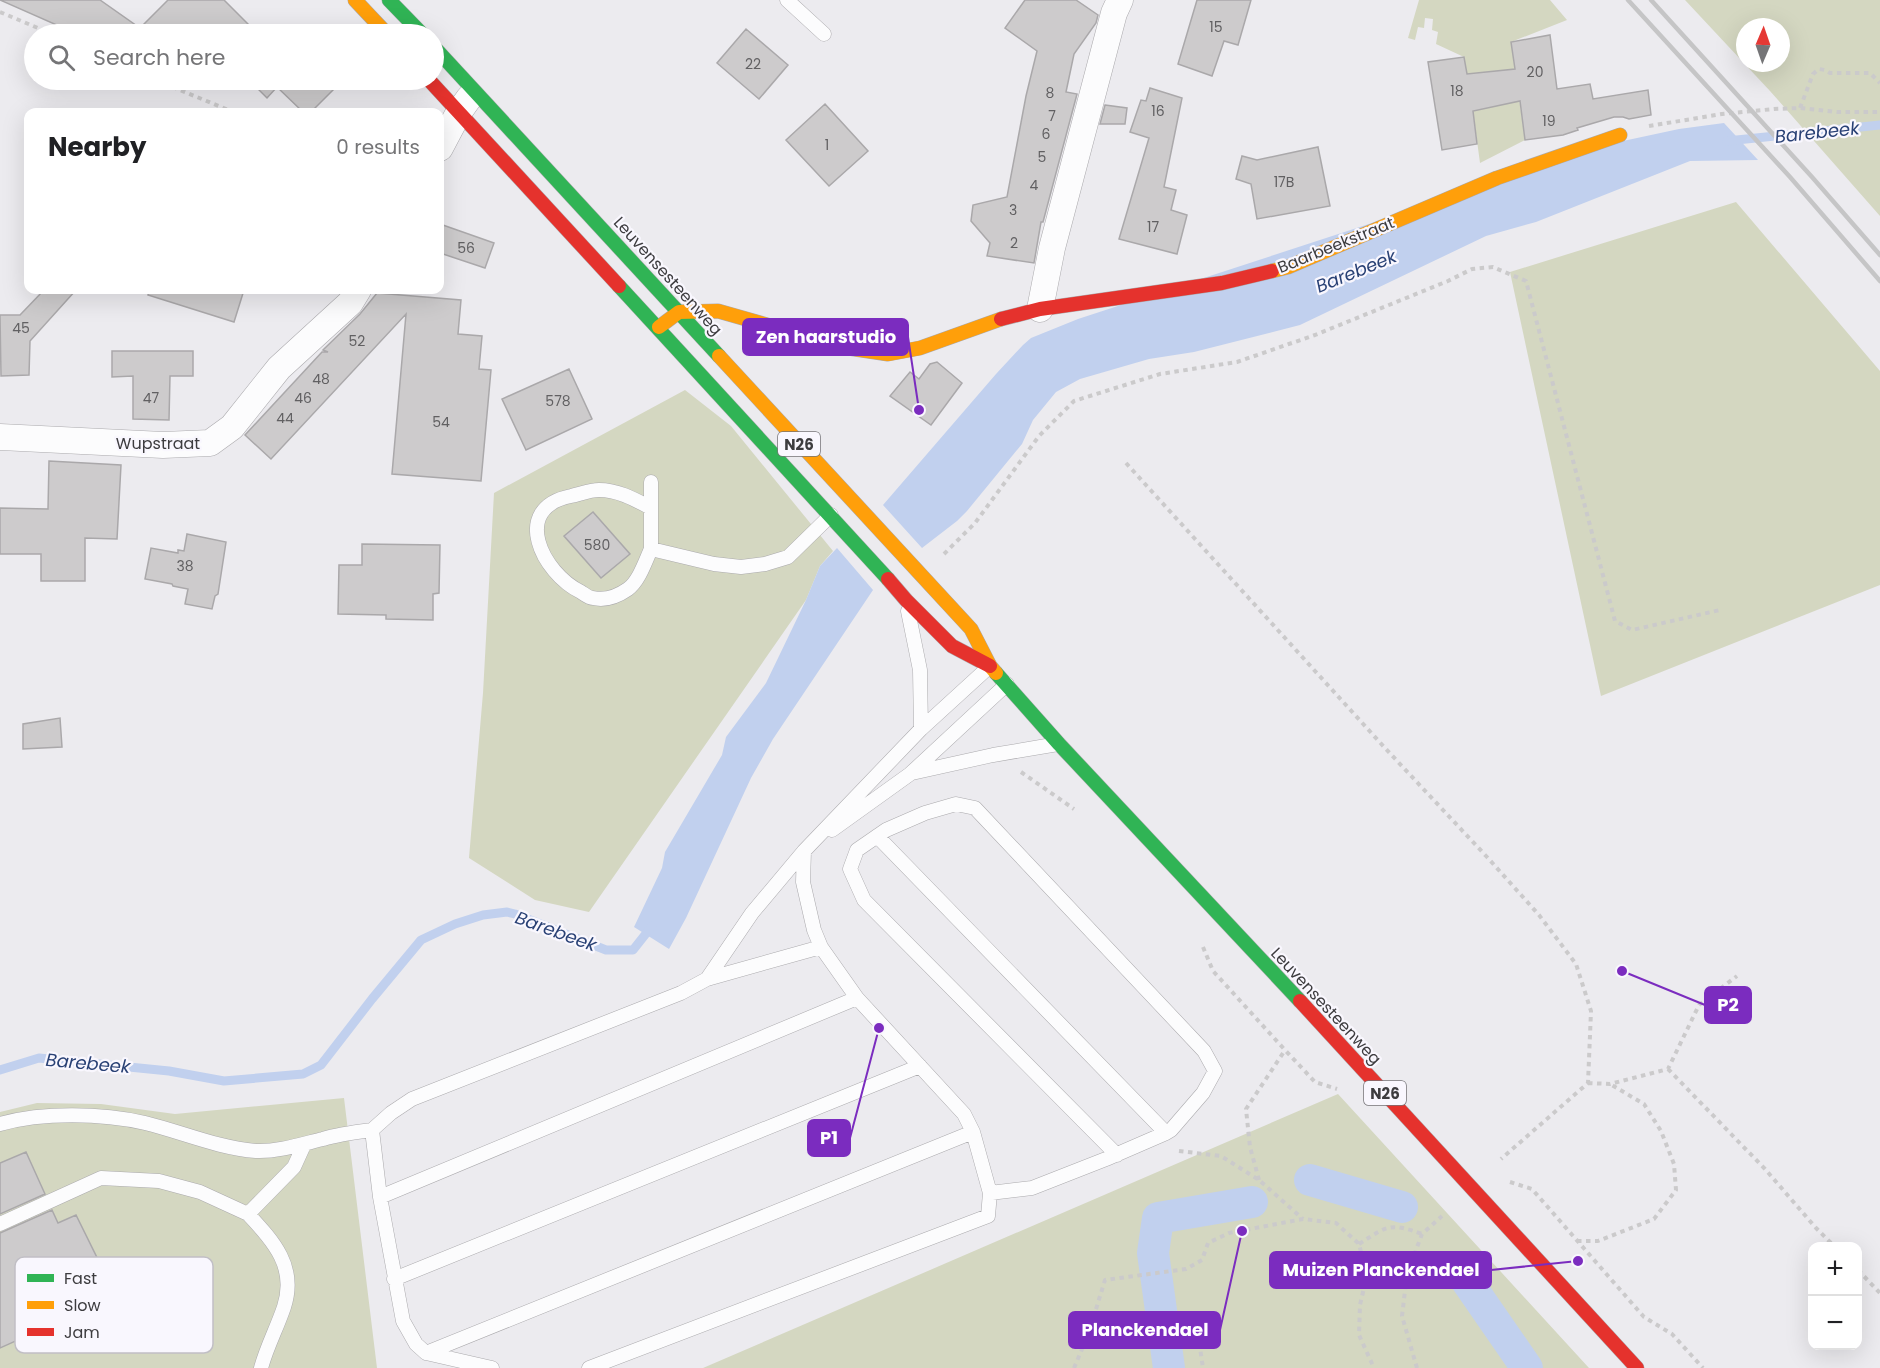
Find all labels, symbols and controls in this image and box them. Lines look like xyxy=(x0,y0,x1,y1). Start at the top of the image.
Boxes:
house number: 15 xyxy=(1209,17,1223,37)
north arrow xyxy=(1736,18,1790,72)
search box xyxy=(24,24,444,90)
icon: search xyxy=(45,41,78,74)
text: Search here xyxy=(93,42,226,73)
house number: 22 xyxy=(745,54,761,74)
house number: 20 xyxy=(1527,62,1543,82)
house number: 18 xyxy=(1450,81,1464,101)
house number: 8 xyxy=(1046,83,1055,103)
house number: 16 xyxy=(1151,101,1165,121)
house number: 7 xyxy=(1048,106,1056,126)
house number: 19 xyxy=(1542,111,1556,131)
water label: Barebeek xyxy=(1774,115,1861,149)
house number: 6 xyxy=(1042,124,1051,144)
text: Nearby xyxy=(48,129,146,165)
text: 0 results xyxy=(336,133,420,161)
house number: 1 xyxy=(825,135,829,155)
house number: 5 xyxy=(1038,147,1046,167)
house number: 17B xyxy=(1274,172,1294,192)
house number: 4 xyxy=(1030,175,1039,195)
house number: 3 xyxy=(1009,200,1017,220)
street label: Baarbeekstraat xyxy=(1274,211,1398,279)
street label: Leuvensesteenweg xyxy=(608,212,728,340)
house number: 17 xyxy=(1147,217,1159,237)
house number: 2 xyxy=(1010,233,1018,253)
house number: 56 xyxy=(457,238,475,258)
water label: Barebeek xyxy=(1312,243,1401,298)
house number: 45 xyxy=(12,318,30,338)
callout: Zen haarstudio xyxy=(743,319,908,355)
text: Zen haarstudio xyxy=(756,324,896,349)
house number: 52 xyxy=(349,331,365,351)
house number: 48 xyxy=(312,369,330,389)
house number: 47 xyxy=(143,388,160,408)
house number: 46 xyxy=(294,388,312,408)
house number: 578 xyxy=(545,391,571,411)
house number: 44 xyxy=(276,408,294,428)
house number: 54 xyxy=(432,412,450,432)
street label: Wupstraat xyxy=(116,432,200,455)
road number: N26 xyxy=(778,432,820,456)
house number: 580 xyxy=(584,535,610,555)
house number: 38 xyxy=(176,556,194,576)
water label: Barebeek xyxy=(512,905,601,958)
street label: Leuvensesteenweg xyxy=(1266,942,1386,1070)
callout: P2 xyxy=(1705,987,1751,1023)
text: P2 xyxy=(1717,992,1739,1017)
water label: Barebeek xyxy=(45,1047,132,1079)
road number: N26 xyxy=(1364,1081,1406,1105)
callout: P1 xyxy=(808,1120,850,1156)
text: P1 xyxy=(820,1125,838,1150)
map controls xyxy=(1808,1242,1862,1350)
button: + xyxy=(1808,1242,1862,1296)
callout: Muizen Planckendael xyxy=(1270,1252,1491,1288)
legend xyxy=(15,1257,213,1353)
text: Muizen Planckendael xyxy=(1283,1257,1479,1282)
text: Fast xyxy=(64,1267,97,1290)
text: Slow xyxy=(64,1294,101,1317)
button: − xyxy=(1808,1296,1862,1350)
callout: Planckendael xyxy=(1069,1312,1220,1348)
text: Planckendael xyxy=(1082,1317,1208,1342)
text: Jam xyxy=(64,1321,100,1344)

